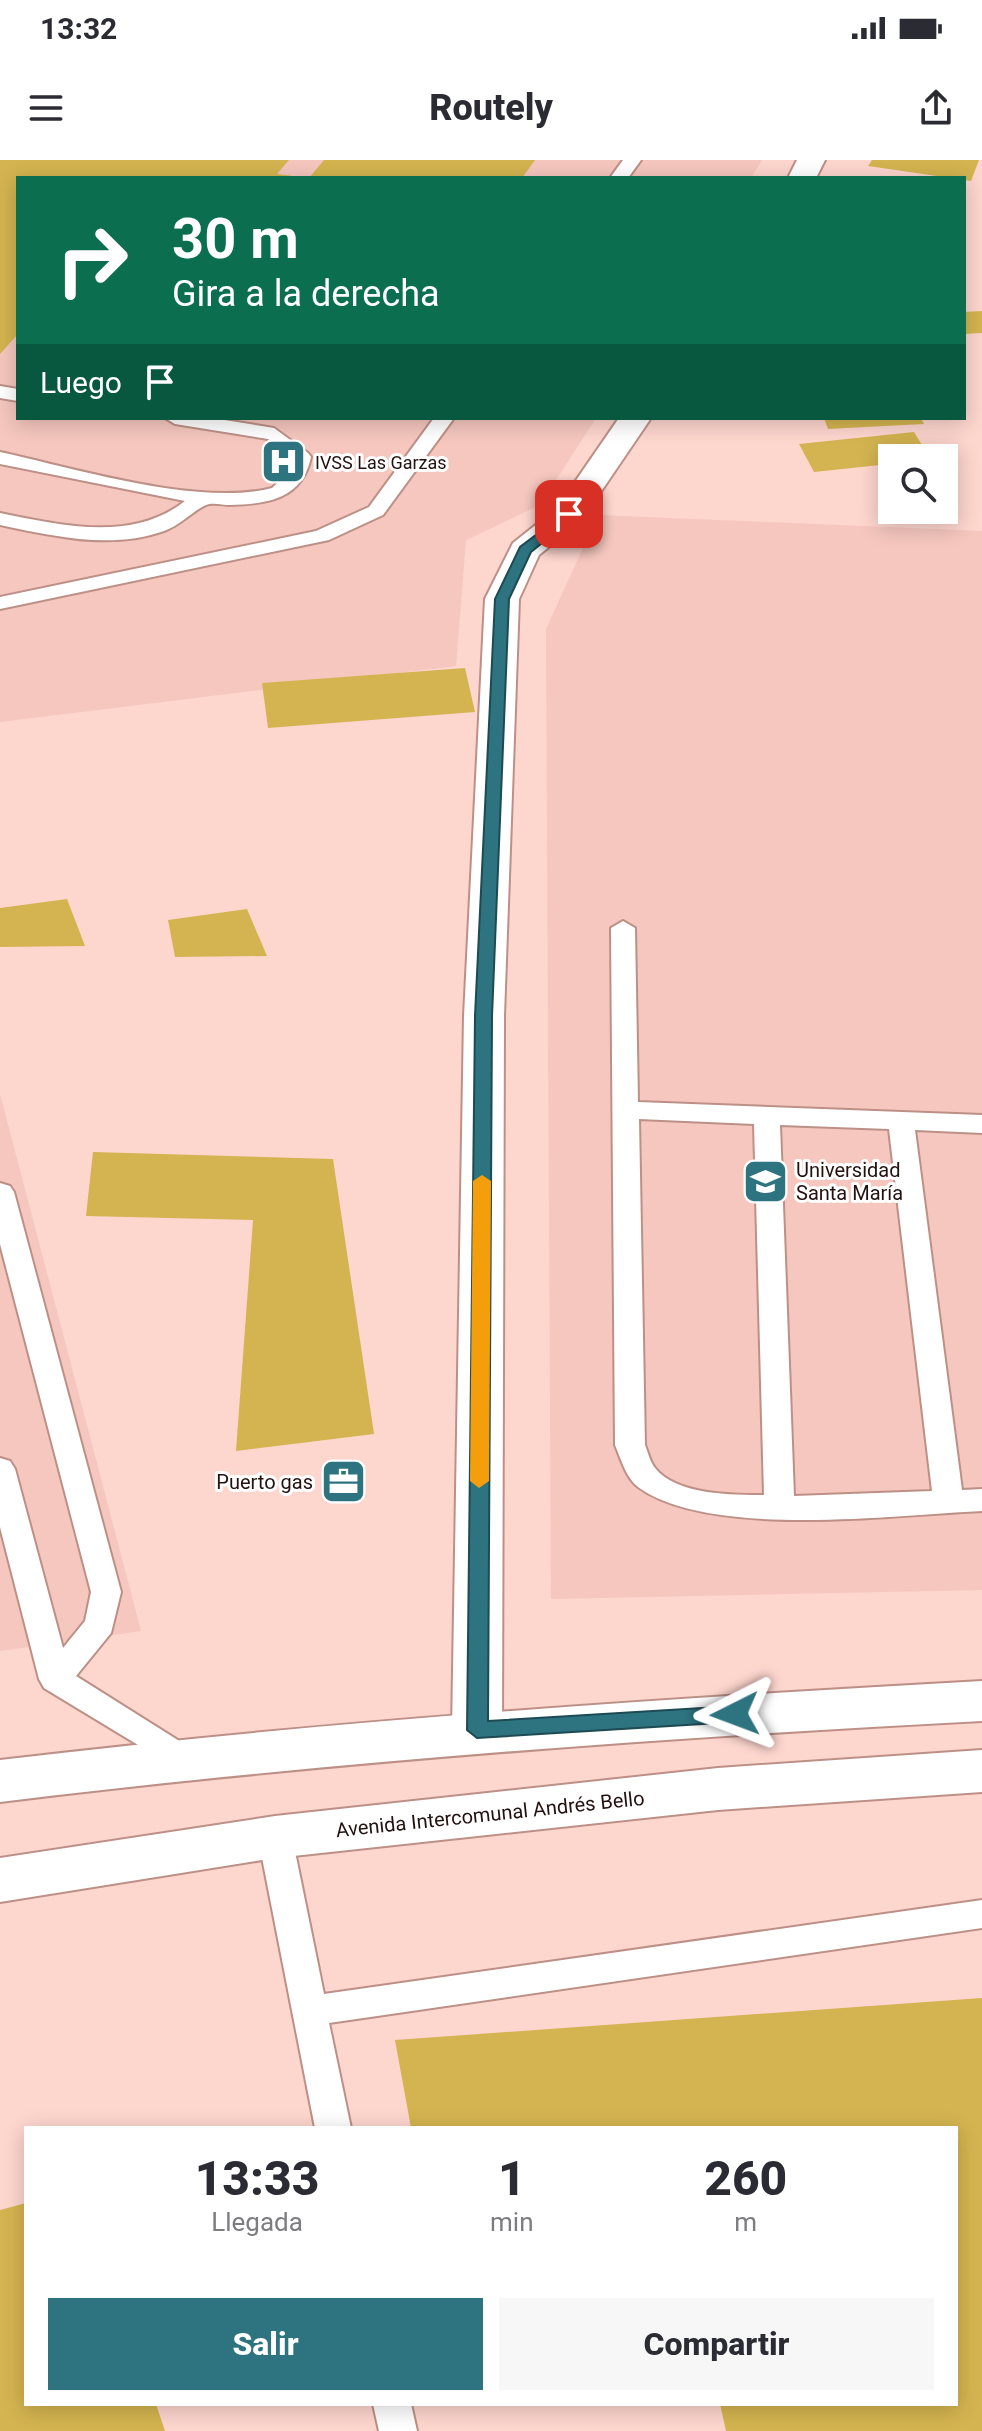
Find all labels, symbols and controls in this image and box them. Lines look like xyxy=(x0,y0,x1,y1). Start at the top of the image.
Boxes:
text: 13:32 xyxy=(40,11,117,46)
icon: menu xyxy=(24,86,68,130)
icon: share xyxy=(914,86,958,130)
text: Routely xyxy=(429,87,553,129)
text: 30 m xyxy=(172,206,299,272)
icon: right xyxy=(40,208,144,312)
text: Gira a la derecha xyxy=(172,273,440,315)
icon: arrive xyxy=(138,360,182,404)
text: Luego xyxy=(40,365,122,400)
hospital icon: IVSS Las Garzas xyxy=(260,438,308,486)
map controls xyxy=(878,444,958,524)
button: search xyxy=(878,444,958,524)
place label: IVSS Las Garzas xyxy=(315,452,447,473)
pin xyxy=(535,480,603,548)
icon: arrive xyxy=(547,492,591,536)
school or university icon: Universidad Santa María xyxy=(741,1158,789,1206)
place label: Universidad Santa María xyxy=(796,1158,903,1205)
office icon: Puerto gas xyxy=(320,1458,368,1506)
place label: Puerto gas xyxy=(216,1470,313,1494)
position arrow xyxy=(693,1672,777,1756)
street label: Avenida Intercomunal Andrés Bello xyxy=(334,1786,646,1842)
text: 13:33 xyxy=(195,2150,319,2207)
text: 1 xyxy=(498,2150,526,2207)
text: 260 xyxy=(704,2150,787,2207)
text: Llegada xyxy=(211,2207,303,2237)
text: min xyxy=(490,2207,534,2237)
text: m xyxy=(734,2207,757,2237)
button: Salir xyxy=(48,2298,483,2390)
button: Compartir xyxy=(499,2298,934,2390)

